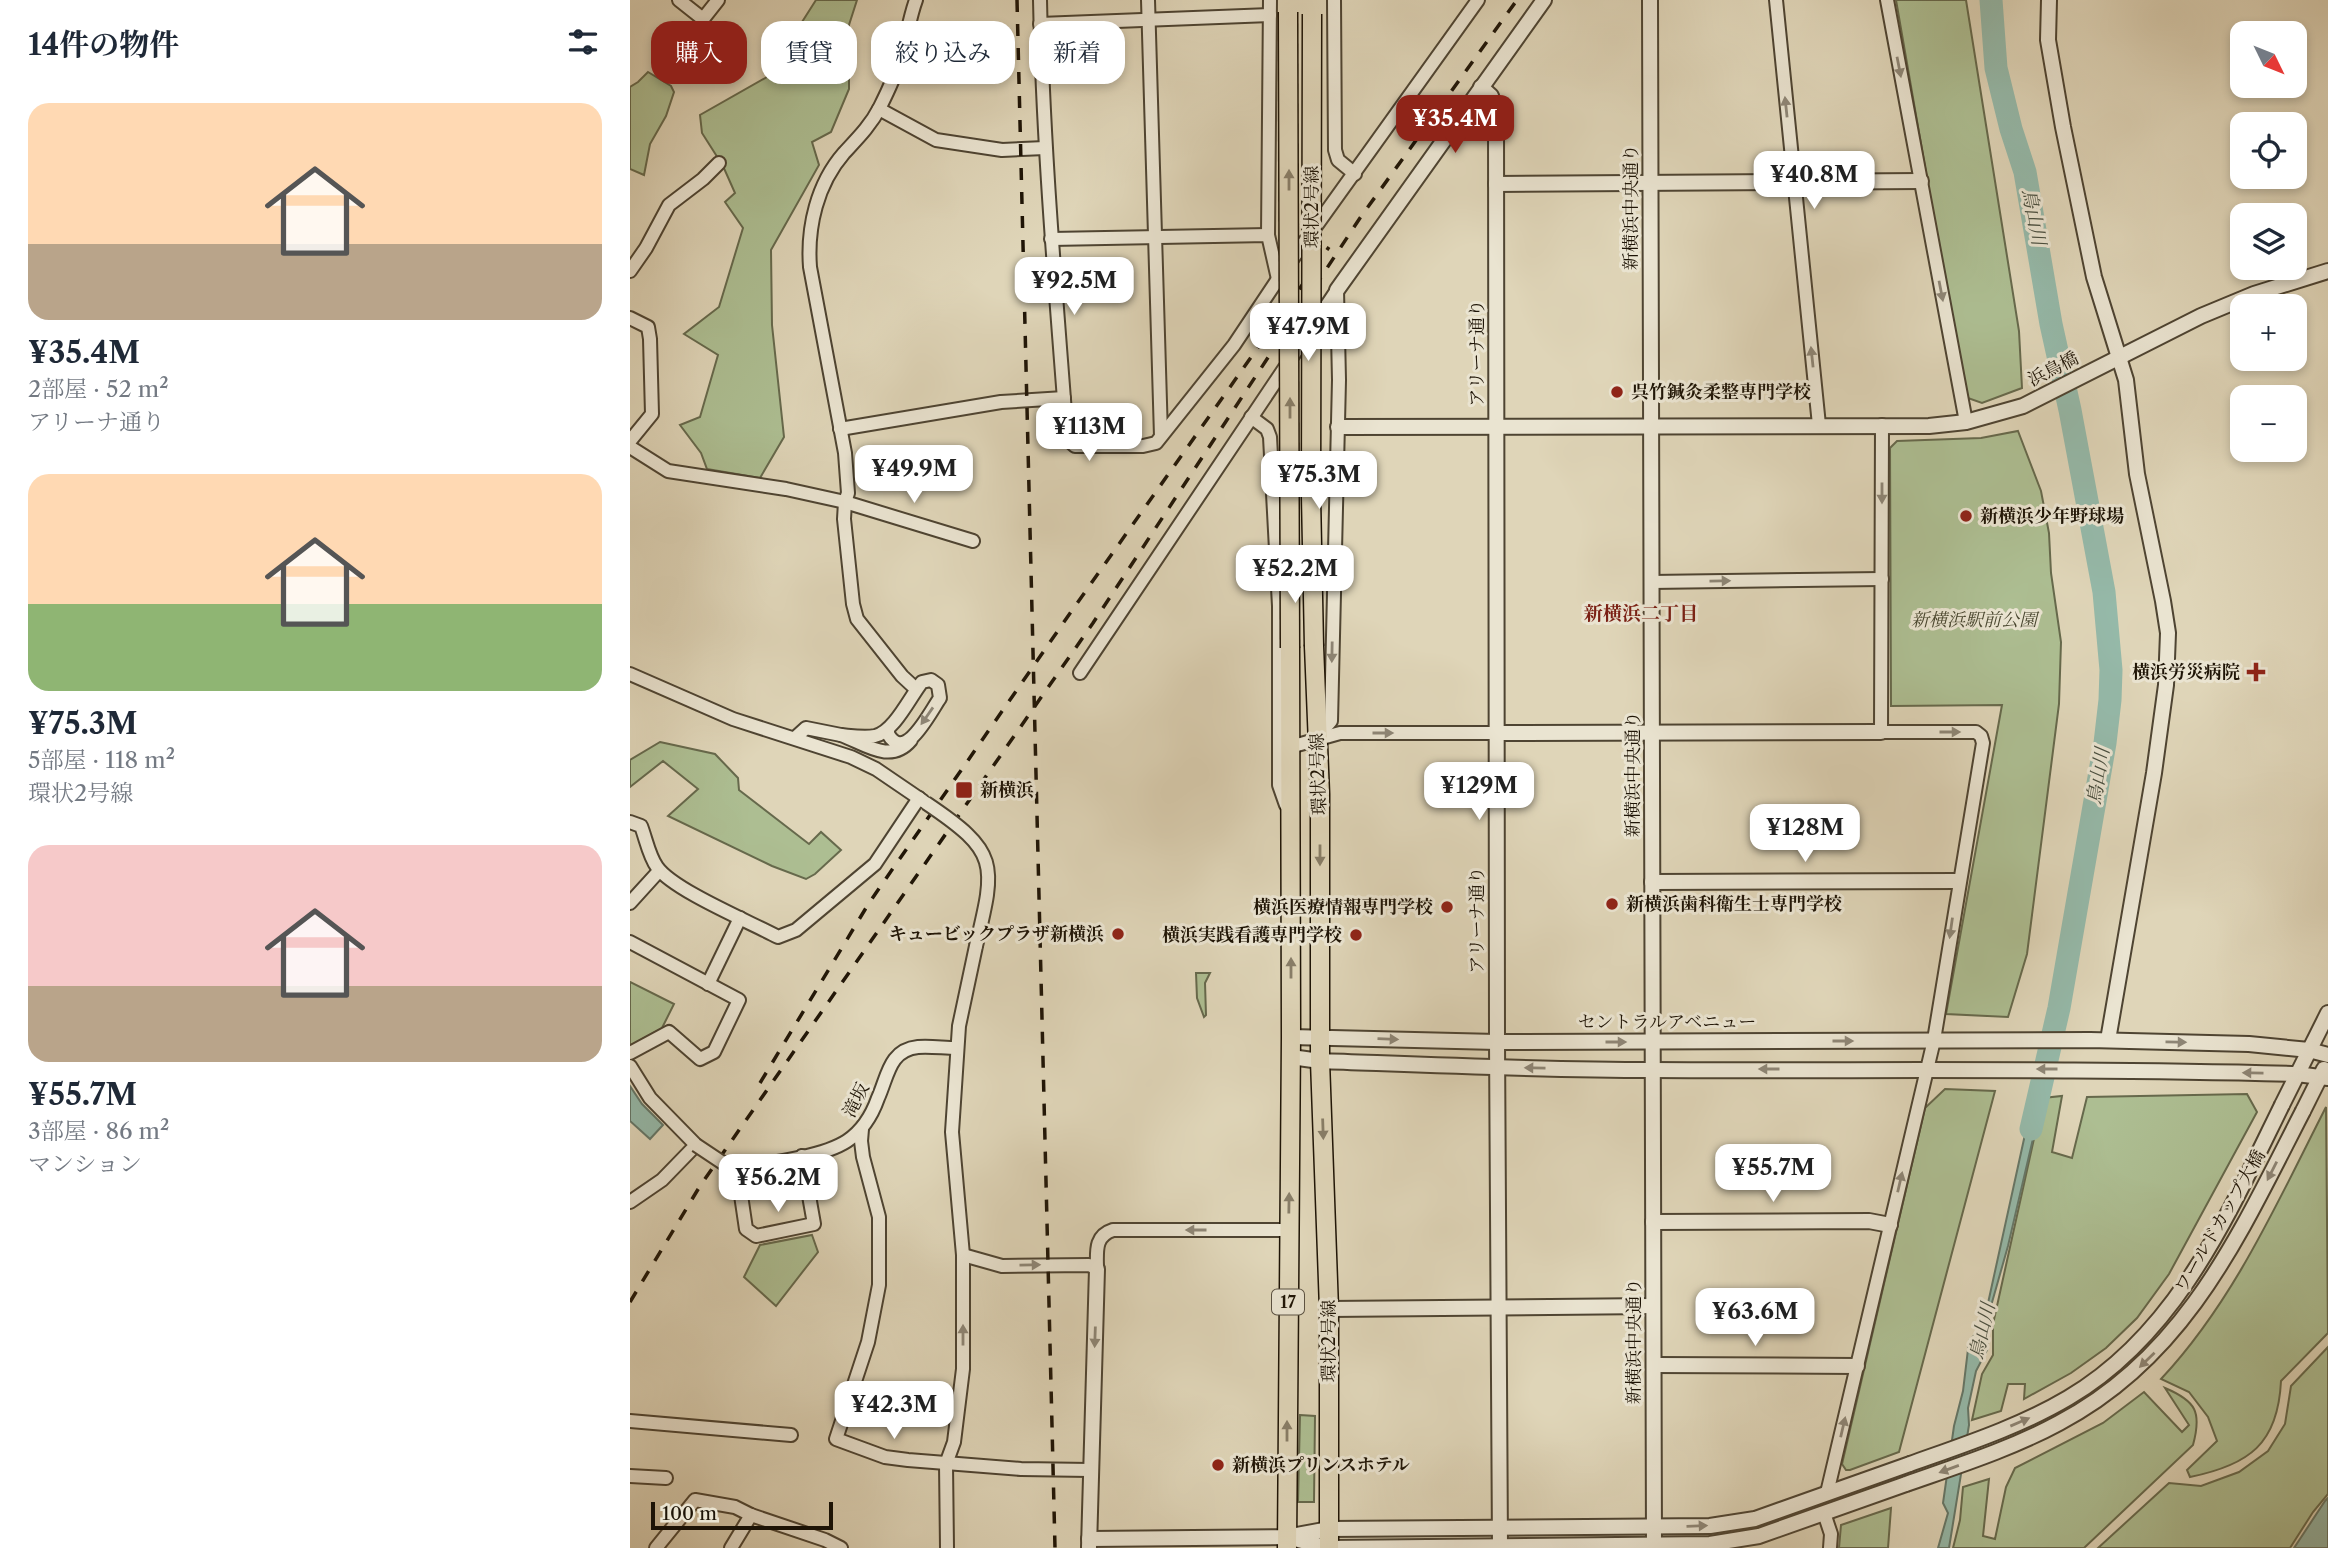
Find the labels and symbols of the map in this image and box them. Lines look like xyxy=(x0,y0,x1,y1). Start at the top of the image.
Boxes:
north arrow xyxy=(2230,21,2306,98)
one-way arrow xyxy=(1894,56,1905,78)
pin: ¥35.4M xyxy=(1398,96,1512,155)
one-way arrow xyxy=(1781,96,1792,118)
street label: 新横浜中央通り xyxy=(1620,144,1642,270)
pin: ¥40.8M xyxy=(1757,152,1871,211)
street label: 環状2号線 xyxy=(1301,166,1323,248)
one-way arrow xyxy=(1283,169,1295,191)
water label: 鳥山川 xyxy=(2017,187,2051,249)
pin: ¥92.5M xyxy=(1017,258,1131,317)
one-way arrow xyxy=(1936,280,1947,302)
street label: アリーナ通り xyxy=(1466,299,1488,407)
pin: ¥47.9M xyxy=(1251,304,1365,363)
one-way arrow xyxy=(1806,346,1817,368)
street label: 浜鳥橋 xyxy=(2024,347,2082,391)
place label: 呉竹鍼灸柔整専門学校 xyxy=(1631,381,1811,403)
marker: 呉竹鍼灸柔整専門学校 xyxy=(1609,384,1625,400)
one-way arrow xyxy=(1284,397,1295,419)
pin: ¥113M xyxy=(1040,404,1138,463)
pin: ¥49.9M xyxy=(857,446,971,505)
pin: ¥75.3M xyxy=(1262,452,1376,511)
one-way arrow xyxy=(1876,483,1888,505)
place label: 新横浜少年野球場 xyxy=(1980,505,2124,527)
marker: 新横浜少年野球場 xyxy=(1958,508,1974,524)
pin: ¥52.2M xyxy=(1238,546,1352,605)
one-way arrow xyxy=(1709,575,1731,587)
district label: 新横浜二丁目 xyxy=(1584,602,1698,625)
park label: 新横浜駅前公園 xyxy=(1911,609,2040,631)
one-way arrow xyxy=(1327,641,1338,663)
place label: 横浜労災病院 xyxy=(2132,661,2240,683)
marker: 横浜労災病院 xyxy=(2246,662,2266,682)
one-way arrow xyxy=(920,707,934,725)
street label: 新横浜中央通り xyxy=(1622,711,1644,837)
one-way arrow xyxy=(1939,726,1961,738)
one-way arrow xyxy=(1373,727,1395,739)
street label: 環状2号線 xyxy=(1306,732,1330,816)
water label: 鳥山川 xyxy=(2082,744,2114,806)
pin: ¥129M xyxy=(1430,762,1528,822)
place label: 新横浜 xyxy=(980,779,1034,801)
marker: 新横浜 xyxy=(954,780,974,800)
pin: ¥128M xyxy=(1756,804,1854,864)
one-way arrow xyxy=(1314,844,1326,866)
street label: アリーナ通り xyxy=(1466,866,1488,974)
place label: 新横浜歯科衛生士専門学校 xyxy=(1626,893,1842,915)
place label: 横浜医療情報専門学校 xyxy=(1253,896,1433,918)
marker: 新横浜歯科衛生士専門学校 xyxy=(1604,896,1620,912)
marker: 横浜医療情報専門学校 xyxy=(1439,899,1455,915)
one-way arrow xyxy=(1946,917,1957,939)
place label: キュービックプラザ新横浜 xyxy=(889,923,1104,945)
place label: 横浜実践看護専門学校 xyxy=(1162,924,1342,946)
marker: キュービックプラザ新横浜 xyxy=(1110,926,1126,942)
marker: 横浜実践看護専門学校 xyxy=(1348,927,1364,943)
one-way arrow xyxy=(1285,957,1297,979)
street label: セントラルアベニュー xyxy=(1578,1011,1756,1033)
one-way arrow xyxy=(1377,1034,1399,1045)
one-way arrow xyxy=(1832,1035,1854,1047)
one-way arrow xyxy=(1605,1036,1627,1048)
one-way arrow xyxy=(2165,1036,2187,1048)
one-way arrow xyxy=(1524,1062,1546,1074)
one-way arrow xyxy=(1758,1063,1780,1075)
one-way arrow xyxy=(2035,1063,2057,1075)
one-way arrow xyxy=(2241,1067,2263,1079)
street label: 滝坂 xyxy=(838,1079,874,1121)
one-way arrow xyxy=(1317,1118,1328,1140)
pin: ¥55.7M xyxy=(1716,1144,1830,1204)
street label: ワールドカップ大橋 xyxy=(2170,1146,2270,1296)
pin: ¥56.2M xyxy=(721,1154,835,1214)
one-way arrow xyxy=(2266,1162,2278,1182)
one-way arrow xyxy=(1895,1171,1906,1193)
one-way arrow xyxy=(1283,1192,1295,1214)
one-way arrow xyxy=(1185,1224,1207,1235)
one-way arrow xyxy=(1019,1260,1041,1271)
street label: 新横浜中央通り xyxy=(1623,1278,1645,1404)
pin: ¥63.6M xyxy=(1698,1288,1812,1348)
road number: 17 xyxy=(1272,1290,1304,1314)
water label: 鳥山川 xyxy=(1964,1299,2000,1361)
street label: 環状2号線 xyxy=(1318,1300,1340,1382)
one-way arrow xyxy=(957,1324,969,1346)
one-way arrow xyxy=(1089,1326,1100,1348)
one-way arrow xyxy=(2139,1352,2156,1368)
pin: ¥42.3M xyxy=(837,1382,951,1441)
one-way arrow xyxy=(1837,1416,1848,1438)
one-way arrow xyxy=(2009,1416,2030,1427)
one-way arrow xyxy=(1281,1420,1293,1442)
place label: 新横浜プリンスホテル xyxy=(1232,1454,1410,1476)
marker: 新横浜プリンスホテル xyxy=(1210,1457,1226,1473)
one-way arrow xyxy=(1939,1464,1960,1475)
scale bar xyxy=(651,1499,833,1531)
one-way arrow xyxy=(1686,1520,1708,1532)

